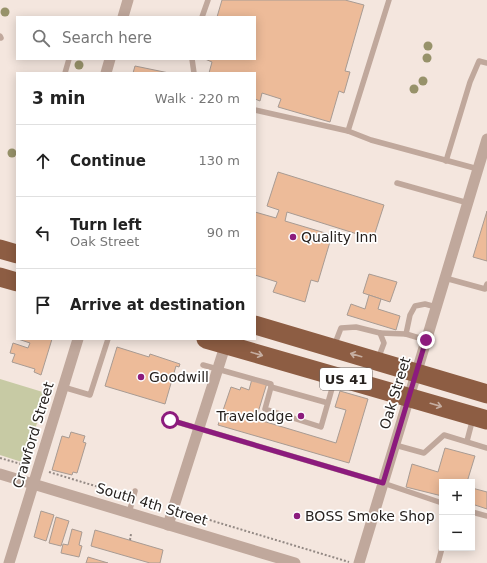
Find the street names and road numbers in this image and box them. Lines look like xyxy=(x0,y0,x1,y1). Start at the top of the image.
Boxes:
street label: Oak Street xyxy=(376,354,414,431)
road number: US 41 xyxy=(320,368,372,390)
street label: Crawford Street xyxy=(9,379,57,490)
street label: South 4th Street xyxy=(94,479,210,529)

